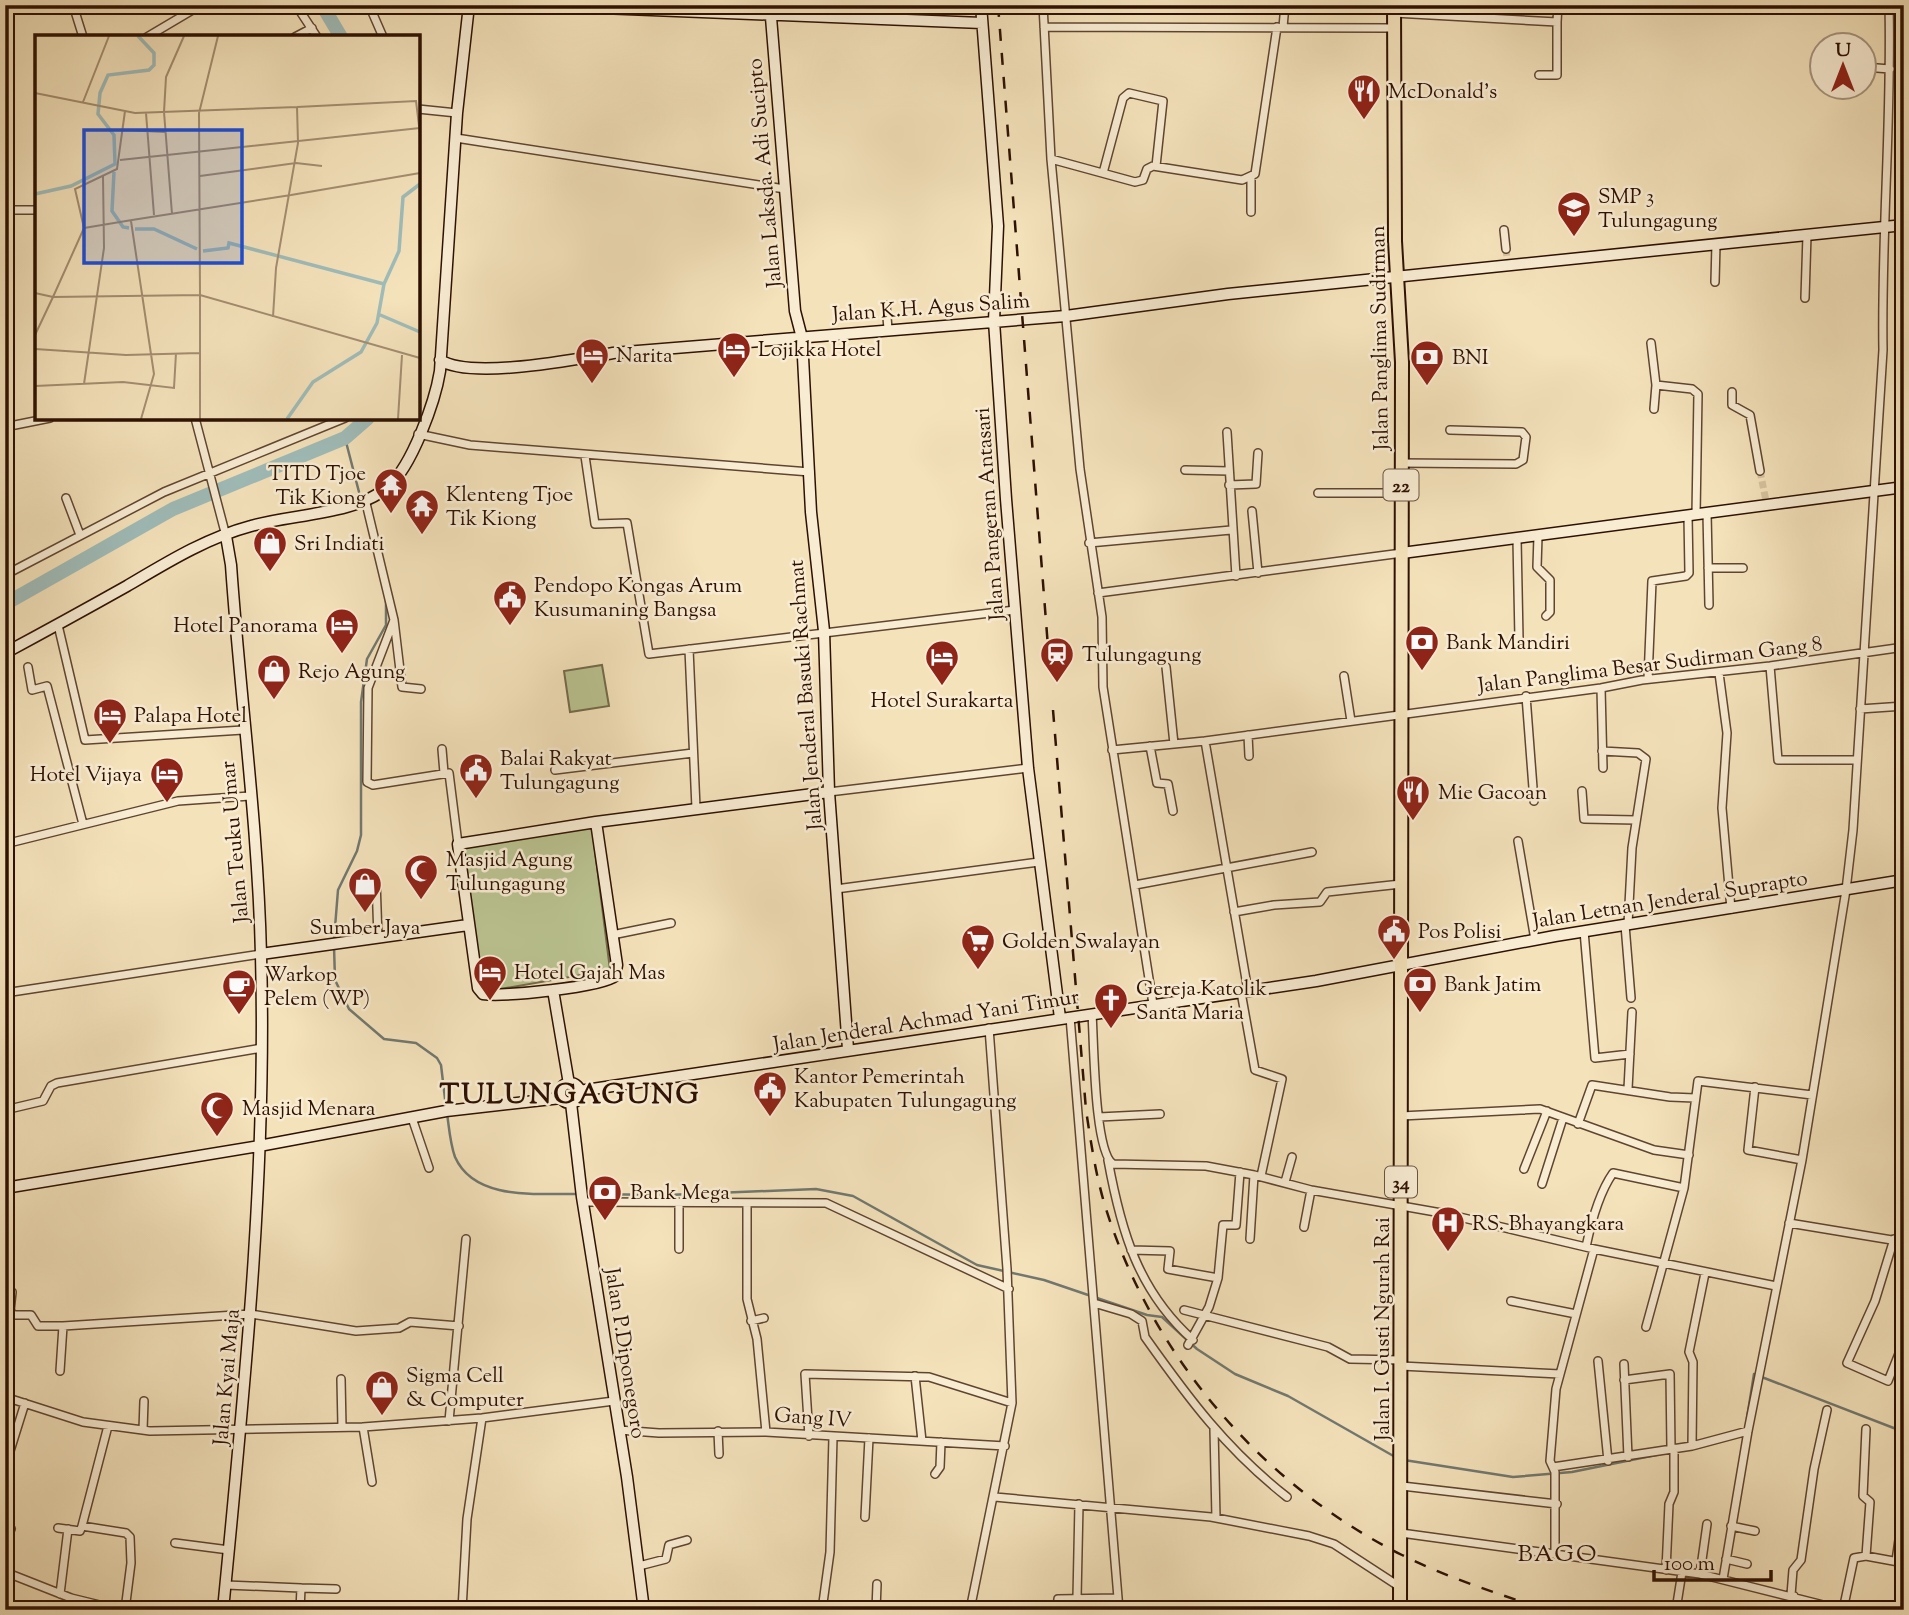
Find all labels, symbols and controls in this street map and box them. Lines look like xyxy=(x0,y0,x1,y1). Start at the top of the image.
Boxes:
north arrow xyxy=(1808,32,1878,102)
inset map xyxy=(35,35,420,420)
text: U xyxy=(1835,38,1851,65)
street label: Jalan Laksda. Adi Sucipto xyxy=(741,57,791,290)
restaurant icon: McDonald's xyxy=(1345,72,1383,121)
place label: McDonald's xyxy=(1388,78,1497,108)
place label: SMP 3 Tulungagung xyxy=(1598,183,1717,237)
school or university icon: SMP 3 Tulungagung xyxy=(1555,189,1593,238)
street label: Jalan Panglima Sudirman xyxy=(1364,225,1398,452)
street label: Jalan K.H. Agus Salim xyxy=(830,287,1031,331)
hotel icon: Lojikka Hotel xyxy=(715,330,753,379)
hotel icon: Narita xyxy=(573,336,611,385)
place label: Lojikka Hotel xyxy=(758,336,882,366)
bank icon: BNI xyxy=(1408,338,1446,387)
place label: Narita xyxy=(616,342,673,372)
place label: BNI xyxy=(1452,344,1489,374)
street label: Jalan Pangeran Antasari xyxy=(969,406,1013,622)
place label: TITD Tjoe Tik Kiong xyxy=(268,460,366,514)
temple icon: TITD Tjoe Tik Kiong xyxy=(372,466,410,515)
road number: 22 xyxy=(1384,470,1418,500)
place label: Klenteng Tjoe Tik Kiong xyxy=(446,481,573,535)
temple icon: Klenteng Tjoe Tik Kiong xyxy=(403,487,441,536)
shop icon: Sri Indiati xyxy=(251,524,289,573)
place label: Sri Indiati xyxy=(294,530,384,560)
street label: Jalan Jenderal Basuki Rachmat xyxy=(783,559,831,832)
place label: Pendopo Kongas Arum Kusumaning Bangsa xyxy=(534,572,742,626)
public building icon: Pendopo Kongas Arum Kusumaning Bangsa xyxy=(491,578,529,627)
hotel icon: Hotel Panorama xyxy=(323,606,361,655)
place label: Hotel Panorama xyxy=(173,612,318,642)
bank icon: Bank Mandiri xyxy=(1403,623,1441,672)
place label: Bank Mandiri xyxy=(1446,629,1570,659)
street label: Jalan Panglima Besar Sudirman Gang 8 xyxy=(1475,630,1824,702)
station icon: Tulungagung xyxy=(1038,635,1076,684)
hotel icon: Hotel Surakarta xyxy=(923,638,961,687)
place label: Tulungagung xyxy=(1082,641,1201,671)
shop icon: Rejo Agung xyxy=(255,652,293,701)
place label: Rejo Agung xyxy=(298,658,405,688)
place label: Hotel Surakarta xyxy=(871,687,1014,717)
hotel icon: Palapa Hotel xyxy=(91,696,129,745)
place label: Palapa Hotel xyxy=(134,702,247,732)
place label: Balai Rakyat Tulungagung xyxy=(500,745,619,799)
public building icon: Balai Rakyat Tulungagung xyxy=(457,751,495,800)
hotel icon: Hotel Vijaya xyxy=(148,755,186,804)
street label: Jalan Teuku Umar xyxy=(214,760,258,925)
place label: Hotel Vijaya xyxy=(30,761,142,791)
restaurant icon: Mie Gacoan xyxy=(1394,773,1432,822)
place label: Mie Gacoan xyxy=(1438,779,1547,809)
place label: Masjid Agung Tulungagung xyxy=(446,846,573,900)
mosque icon: Masjid Agung Tulungagung xyxy=(402,852,440,901)
street label: Jalan Letnan Jenderal Suprapto xyxy=(1530,864,1810,938)
shop icon: Sumber Jaya xyxy=(346,865,384,914)
public building icon: Pos Polisi xyxy=(1375,912,1413,961)
place label: Sumber Jaya xyxy=(309,914,421,944)
place label: Pos Polisi xyxy=(1418,918,1502,948)
supermarket icon: Golden Swalayan xyxy=(959,922,997,971)
place label: Golden Swalayan xyxy=(1002,928,1160,958)
hotel icon: Hotel Gajah Mas xyxy=(471,953,509,1002)
place label: Hotel Gajah Mas xyxy=(514,959,665,989)
place label: Warkop Pelem (WP) xyxy=(264,961,370,1015)
bank icon: Bank Jatim xyxy=(1401,965,1439,1014)
cafe icon: Warkop Pelem (WP) xyxy=(220,967,258,1016)
place label: Bank Jatim xyxy=(1444,971,1541,1001)
place label: Gereja Katolik Santa Maria xyxy=(1136,975,1268,1029)
church icon: Gereja Katolik Santa Maria xyxy=(1092,981,1130,1030)
street label: Jalan Jenderal Achmad Yani Timur xyxy=(770,983,1082,1061)
place label: Kantor Pemerintah Kabupaten Tulungagung xyxy=(794,1063,1017,1117)
public building icon: Kantor Pemerintah Kabupaten Tulungagung xyxy=(751,1069,789,1118)
district label: TULUNGAGUNG xyxy=(440,1076,700,1116)
mosque icon: Masjid Menara xyxy=(198,1089,236,1138)
place label: Masjid Menara xyxy=(242,1095,376,1125)
road number: 34 xyxy=(1385,1166,1417,1198)
bank icon: Bank Mega xyxy=(586,1173,624,1222)
place label: Bank Mega xyxy=(630,1179,730,1209)
hospital icon: RS. Bhayangkara xyxy=(1429,1204,1467,1253)
place label: RS. Bhayangkara xyxy=(1472,1210,1625,1240)
street label: Jalan I. Gusti Ngurah Rai xyxy=(1369,1217,1399,1442)
street label: Jalan P.Diponegoro xyxy=(596,1265,652,1441)
street label: Jalan Kyai Maja xyxy=(207,1307,249,1448)
place label: Sigma Cell & Computer xyxy=(406,1362,524,1416)
shop icon: Sigma Cell & Computer xyxy=(363,1368,401,1417)
street label: Gang IV xyxy=(773,1401,853,1437)
district label: BAGO xyxy=(1518,1538,1598,1572)
scale bar xyxy=(1654,1538,1771,1582)
text: 100 m xyxy=(1664,1550,1715,1580)

